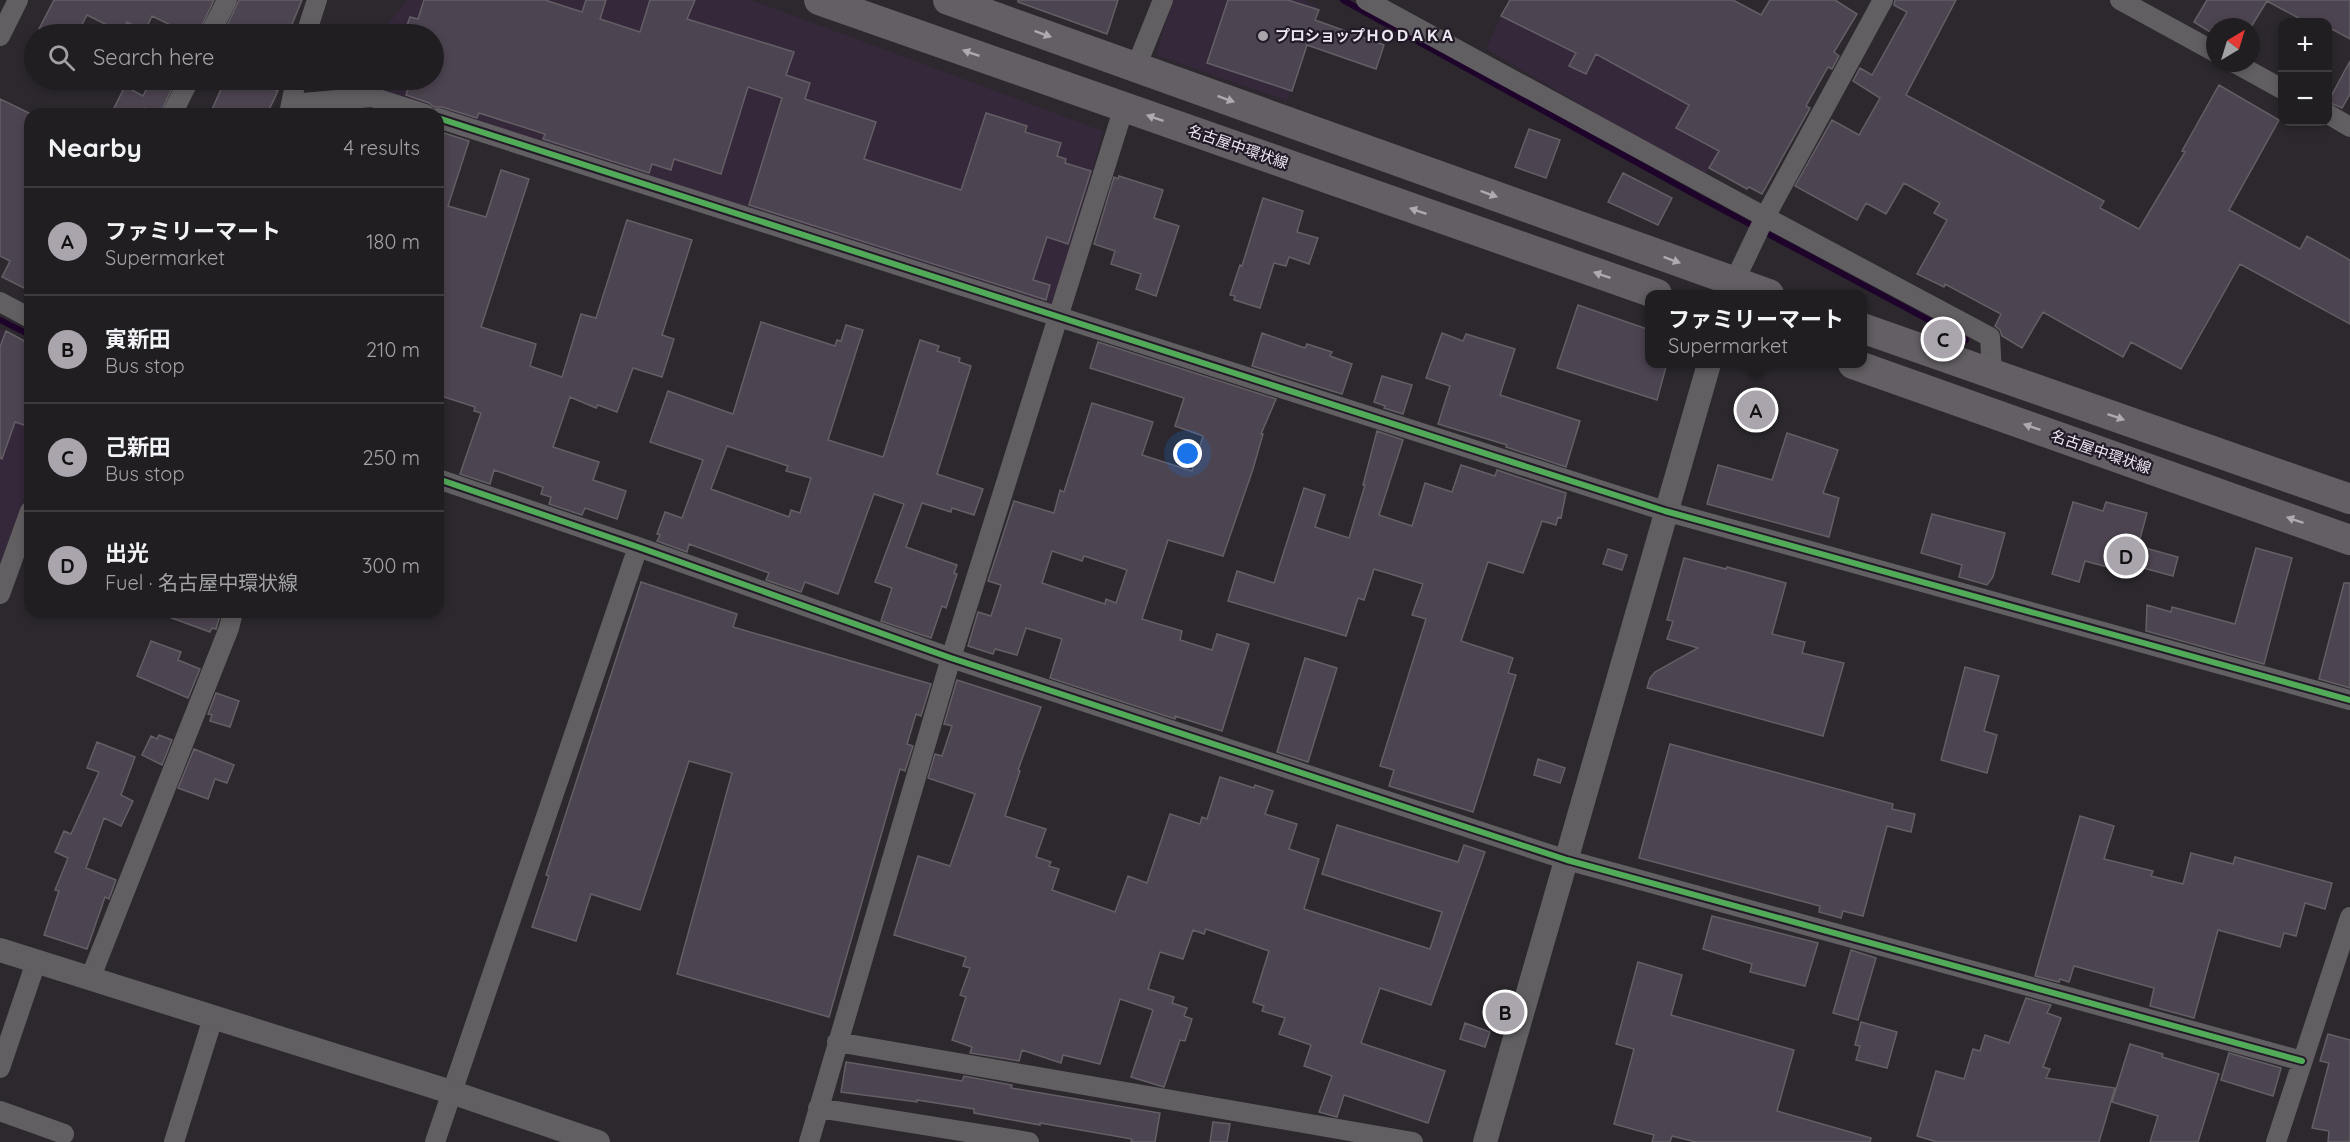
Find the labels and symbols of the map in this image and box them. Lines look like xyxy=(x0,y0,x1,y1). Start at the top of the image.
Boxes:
north arrow xyxy=(2206,18,2260,72)
place label: プロショップＨＯＤＡＫＡ xyxy=(1275,26,1455,45)
one-way arrow xyxy=(1034,29,1052,39)
marker: プロショップＨＯＤＡＫＡ xyxy=(1256,29,1270,43)
one-way arrow xyxy=(962,48,980,58)
one-way arrow xyxy=(1217,95,1235,105)
one-way arrow xyxy=(1146,113,1164,123)
street label: 名古屋中環状線 xyxy=(1185,120,1291,173)
one-way arrow xyxy=(1480,189,1498,199)
one-way arrow xyxy=(1409,205,1427,215)
one-way arrow xyxy=(1663,256,1681,265)
one-way arrow xyxy=(1593,270,1611,280)
pin: C xyxy=(1924,316,1962,362)
pin: A xyxy=(1736,388,1776,432)
one-way arrow xyxy=(2107,412,2125,422)
one-way arrow xyxy=(2023,421,2041,431)
street label: 名古屋中環状線 xyxy=(2048,425,2154,478)
your location xyxy=(1173,439,1202,468)
one-way arrow xyxy=(2286,515,2304,525)
pin: D xyxy=(2106,534,2146,578)
pin: B xyxy=(1486,990,1524,1034)

